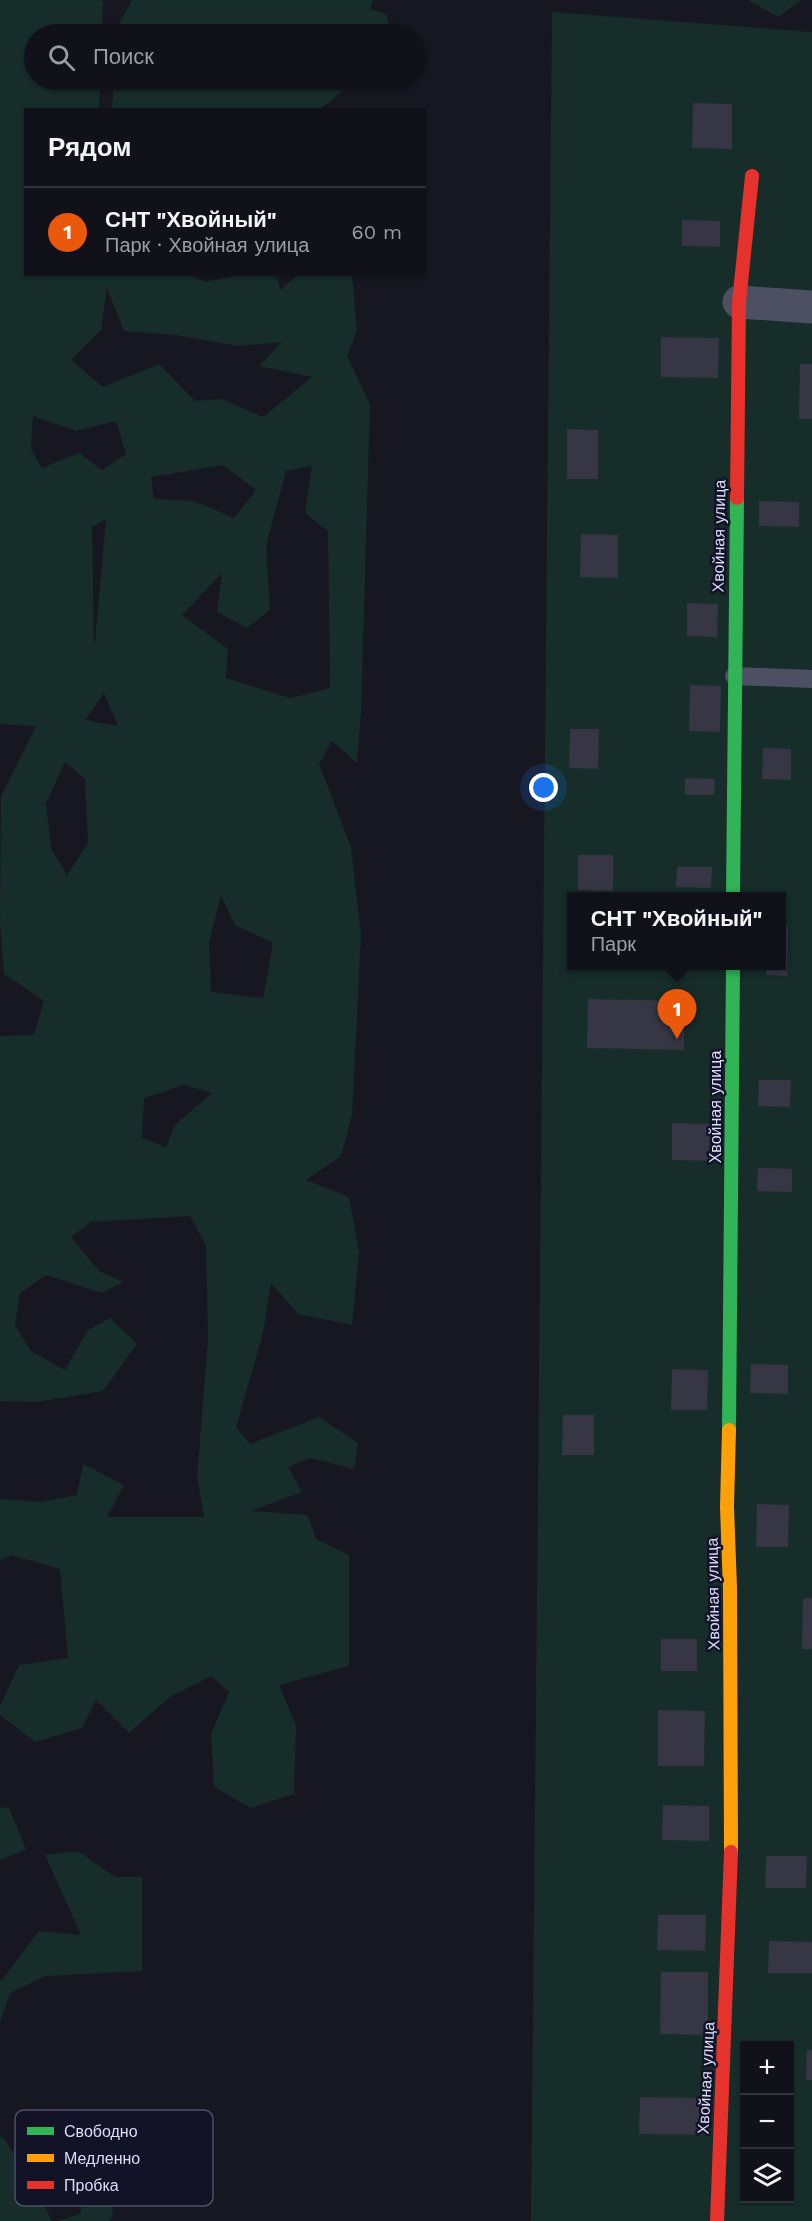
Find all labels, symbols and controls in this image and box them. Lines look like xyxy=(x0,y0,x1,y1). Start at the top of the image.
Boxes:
search box xyxy=(24,24,426,90)
icon: search xyxy=(45,41,78,74)
text: Поиск xyxy=(93,44,154,69)
text: Рядом xyxy=(48,132,131,162)
text: СНТ "Хвойный" xyxy=(105,207,277,232)
text: 1 xyxy=(63,220,72,244)
text: 60 m xyxy=(352,220,402,244)
text: Парк · Хвойная улица xyxy=(105,233,309,257)
street label: Хвойная улица xyxy=(709,479,729,592)
your location xyxy=(529,773,558,802)
popup xyxy=(567,892,786,970)
text: СНТ "Хвойный" xyxy=(591,906,762,931)
text: Парк xyxy=(591,932,636,956)
pin: 1 xyxy=(658,990,696,1039)
street label: Хвойная улица xyxy=(706,1051,725,1163)
street label: Хвойная улица xyxy=(703,1537,723,1650)
street label: Хвойная улица xyxy=(694,2021,718,2135)
map controls xyxy=(740,2041,794,2203)
button: + xyxy=(740,2041,794,2095)
button: − xyxy=(740,2095,794,2149)
legend xyxy=(15,2110,213,2206)
text: Свободно xyxy=(64,2122,138,2141)
text: Медленно xyxy=(64,2149,140,2168)
button: layers xyxy=(740,2149,794,2203)
text: Пробка xyxy=(64,2176,119,2195)

